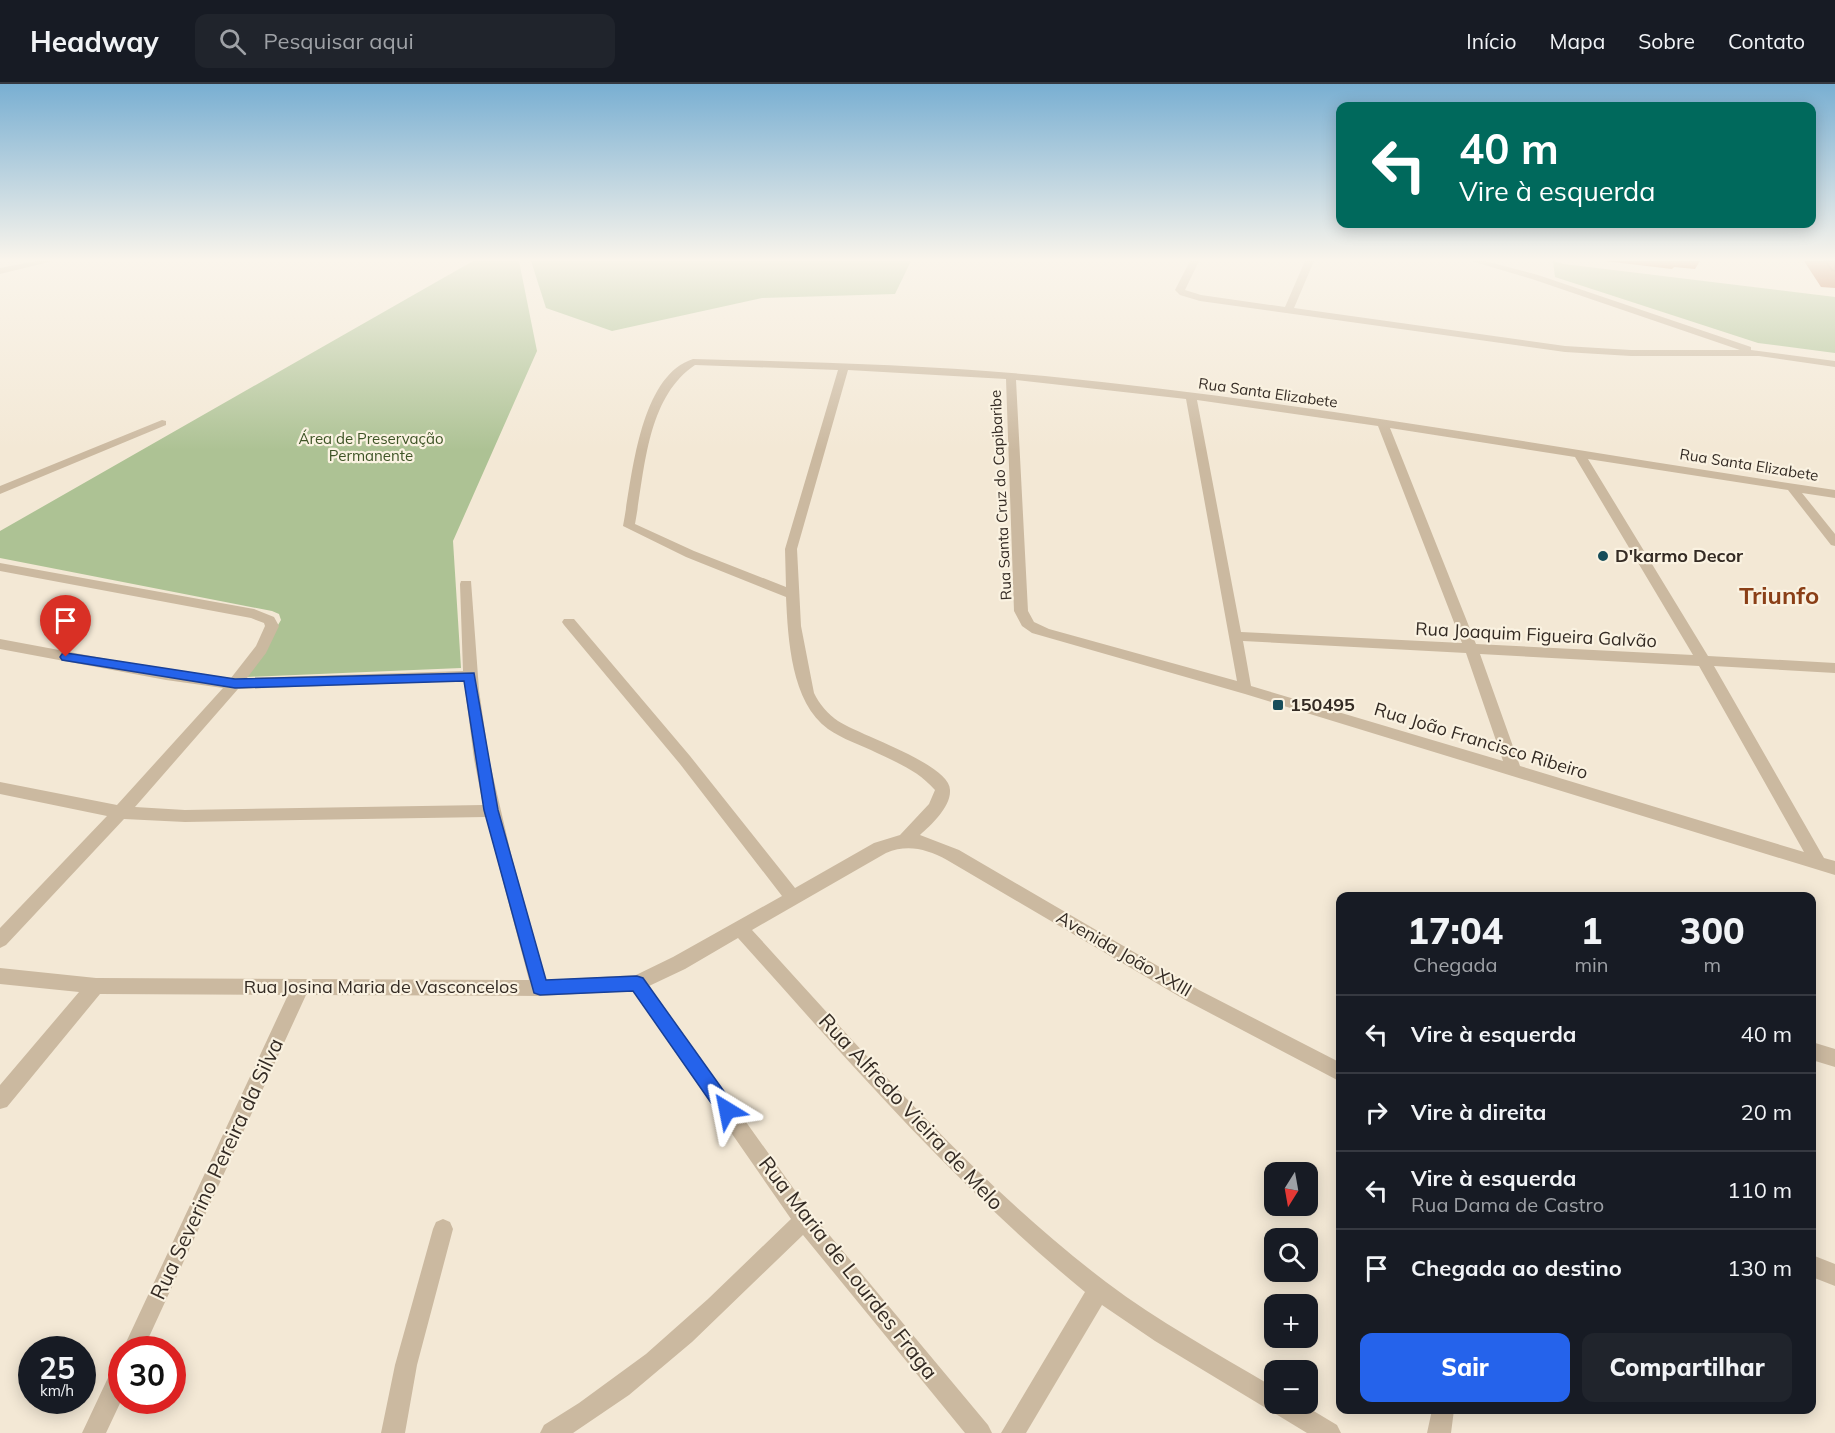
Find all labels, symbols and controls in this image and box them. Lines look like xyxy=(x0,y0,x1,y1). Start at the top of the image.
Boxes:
search box xyxy=(195,14,615,68)
text: Headway xyxy=(30,24,159,59)
icon: search xyxy=(216,25,249,58)
text: Pesquisar aqui xyxy=(264,27,414,55)
text: Início xyxy=(1466,28,1516,54)
text: Mapa xyxy=(1549,28,1605,54)
text: Sobre xyxy=(1638,28,1695,54)
text: Contato xyxy=(1728,28,1805,54)
text: 40 m xyxy=(1459,122,1559,175)
icon: left xyxy=(1360,126,1438,204)
text: Vire à esquerda xyxy=(1459,174,1655,208)
street label: Rua Santa Elizabete xyxy=(1197,373,1339,412)
street label: Rua Santa Cruz do Capibaribe xyxy=(986,389,1015,601)
park label: Área de Preservação Permanente xyxy=(299,429,443,465)
street label: Rua Santa Elizabete xyxy=(1678,444,1820,485)
place label: D'karmo Decor xyxy=(1615,544,1744,567)
marker: D'karmo Decor xyxy=(1596,549,1610,563)
district label: Triunfo xyxy=(1739,580,1819,610)
pin xyxy=(40,595,91,657)
icon: arrive xyxy=(49,604,82,637)
street label: Rua Joaquim Figueira Galvão xyxy=(1415,617,1657,652)
place label: 150495 xyxy=(1290,693,1355,716)
street label: Rua João Francisco Ribeiro xyxy=(1372,697,1591,784)
marker: 150495 xyxy=(1271,698,1285,712)
street label: Avenida João XXIII xyxy=(1052,905,1196,1002)
text: 17:04 xyxy=(1407,908,1503,953)
text: 1 xyxy=(1581,908,1602,953)
text: 300 xyxy=(1680,908,1745,953)
text: Chegada xyxy=(1413,952,1497,977)
text: min xyxy=(1574,952,1609,977)
text: m xyxy=(1703,952,1721,977)
street label: Rua Josina Maria de Vasconcelos xyxy=(244,975,518,998)
street label: Rua Alfredo Vieira de Melo xyxy=(814,1008,1010,1215)
icon: left xyxy=(1360,1018,1393,1051)
text: Vire à esquerda xyxy=(1411,1020,1576,1048)
text: 40 m xyxy=(1741,1020,1792,1048)
street label: Rua Severino Pereira da Silva xyxy=(144,1034,288,1303)
position arrow xyxy=(695,1078,759,1142)
icon: right xyxy=(1360,1096,1393,1129)
text: Vire à direita xyxy=(1411,1098,1546,1126)
text: 20 m xyxy=(1741,1098,1792,1126)
street label: Rua Maria de Lourdes Fraga xyxy=(754,1151,944,1384)
north arrow xyxy=(1264,1162,1318,1216)
map controls xyxy=(1264,1162,1318,1414)
text: Vire à esquerda xyxy=(1411,1164,1576,1192)
icon: left xyxy=(1360,1174,1393,1207)
text: 110 m xyxy=(1727,1176,1792,1204)
text: Rua Dama de Castro xyxy=(1411,1192,1604,1217)
button: search xyxy=(1264,1228,1318,1282)
icon: arrive xyxy=(1360,1252,1393,1285)
text: Chegada ao destino xyxy=(1411,1254,1622,1282)
text: 130 m xyxy=(1727,1254,1792,1282)
button: + xyxy=(1264,1294,1318,1348)
button: Sair xyxy=(1360,1333,1570,1402)
button: Compartilhar xyxy=(1582,1333,1792,1402)
speed limit sign: 30 xyxy=(108,1336,186,1414)
text: 25 xyxy=(39,1349,75,1387)
button: − xyxy=(1264,1360,1318,1414)
text: km/h xyxy=(40,1381,74,1400)

